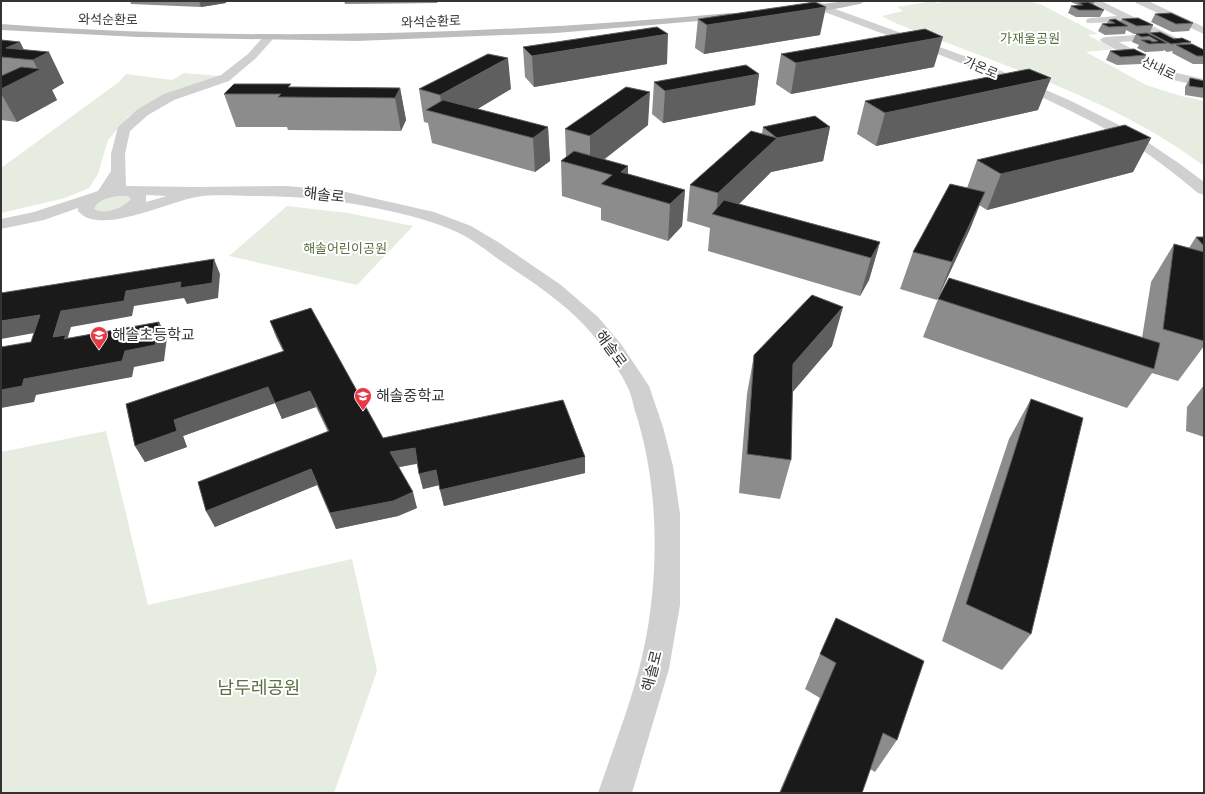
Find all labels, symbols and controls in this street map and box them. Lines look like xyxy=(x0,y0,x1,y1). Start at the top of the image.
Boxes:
street label: 와석순환로 xyxy=(78,11,138,28)
street label: 와석순환로 xyxy=(401,13,461,30)
park label: 가재울공원 xyxy=(1000,31,1060,46)
street label: 가온로 xyxy=(961,54,1000,81)
street label: 산내로 xyxy=(1139,54,1178,83)
street label: 해솔로 xyxy=(302,184,346,206)
park label: 해솔어린이공원 xyxy=(303,241,387,256)
school or university icon: 해솔초등학교 xyxy=(89,325,109,350)
place label: 해솔초등학교 xyxy=(112,326,195,344)
street label: 해솔로 xyxy=(592,327,630,371)
school or university icon: 해솔중학교 xyxy=(353,386,373,411)
place label: 해솔중학교 xyxy=(376,387,445,405)
street label: 해솔로 xyxy=(638,649,666,693)
park label: 남두레공원 xyxy=(218,677,300,699)

